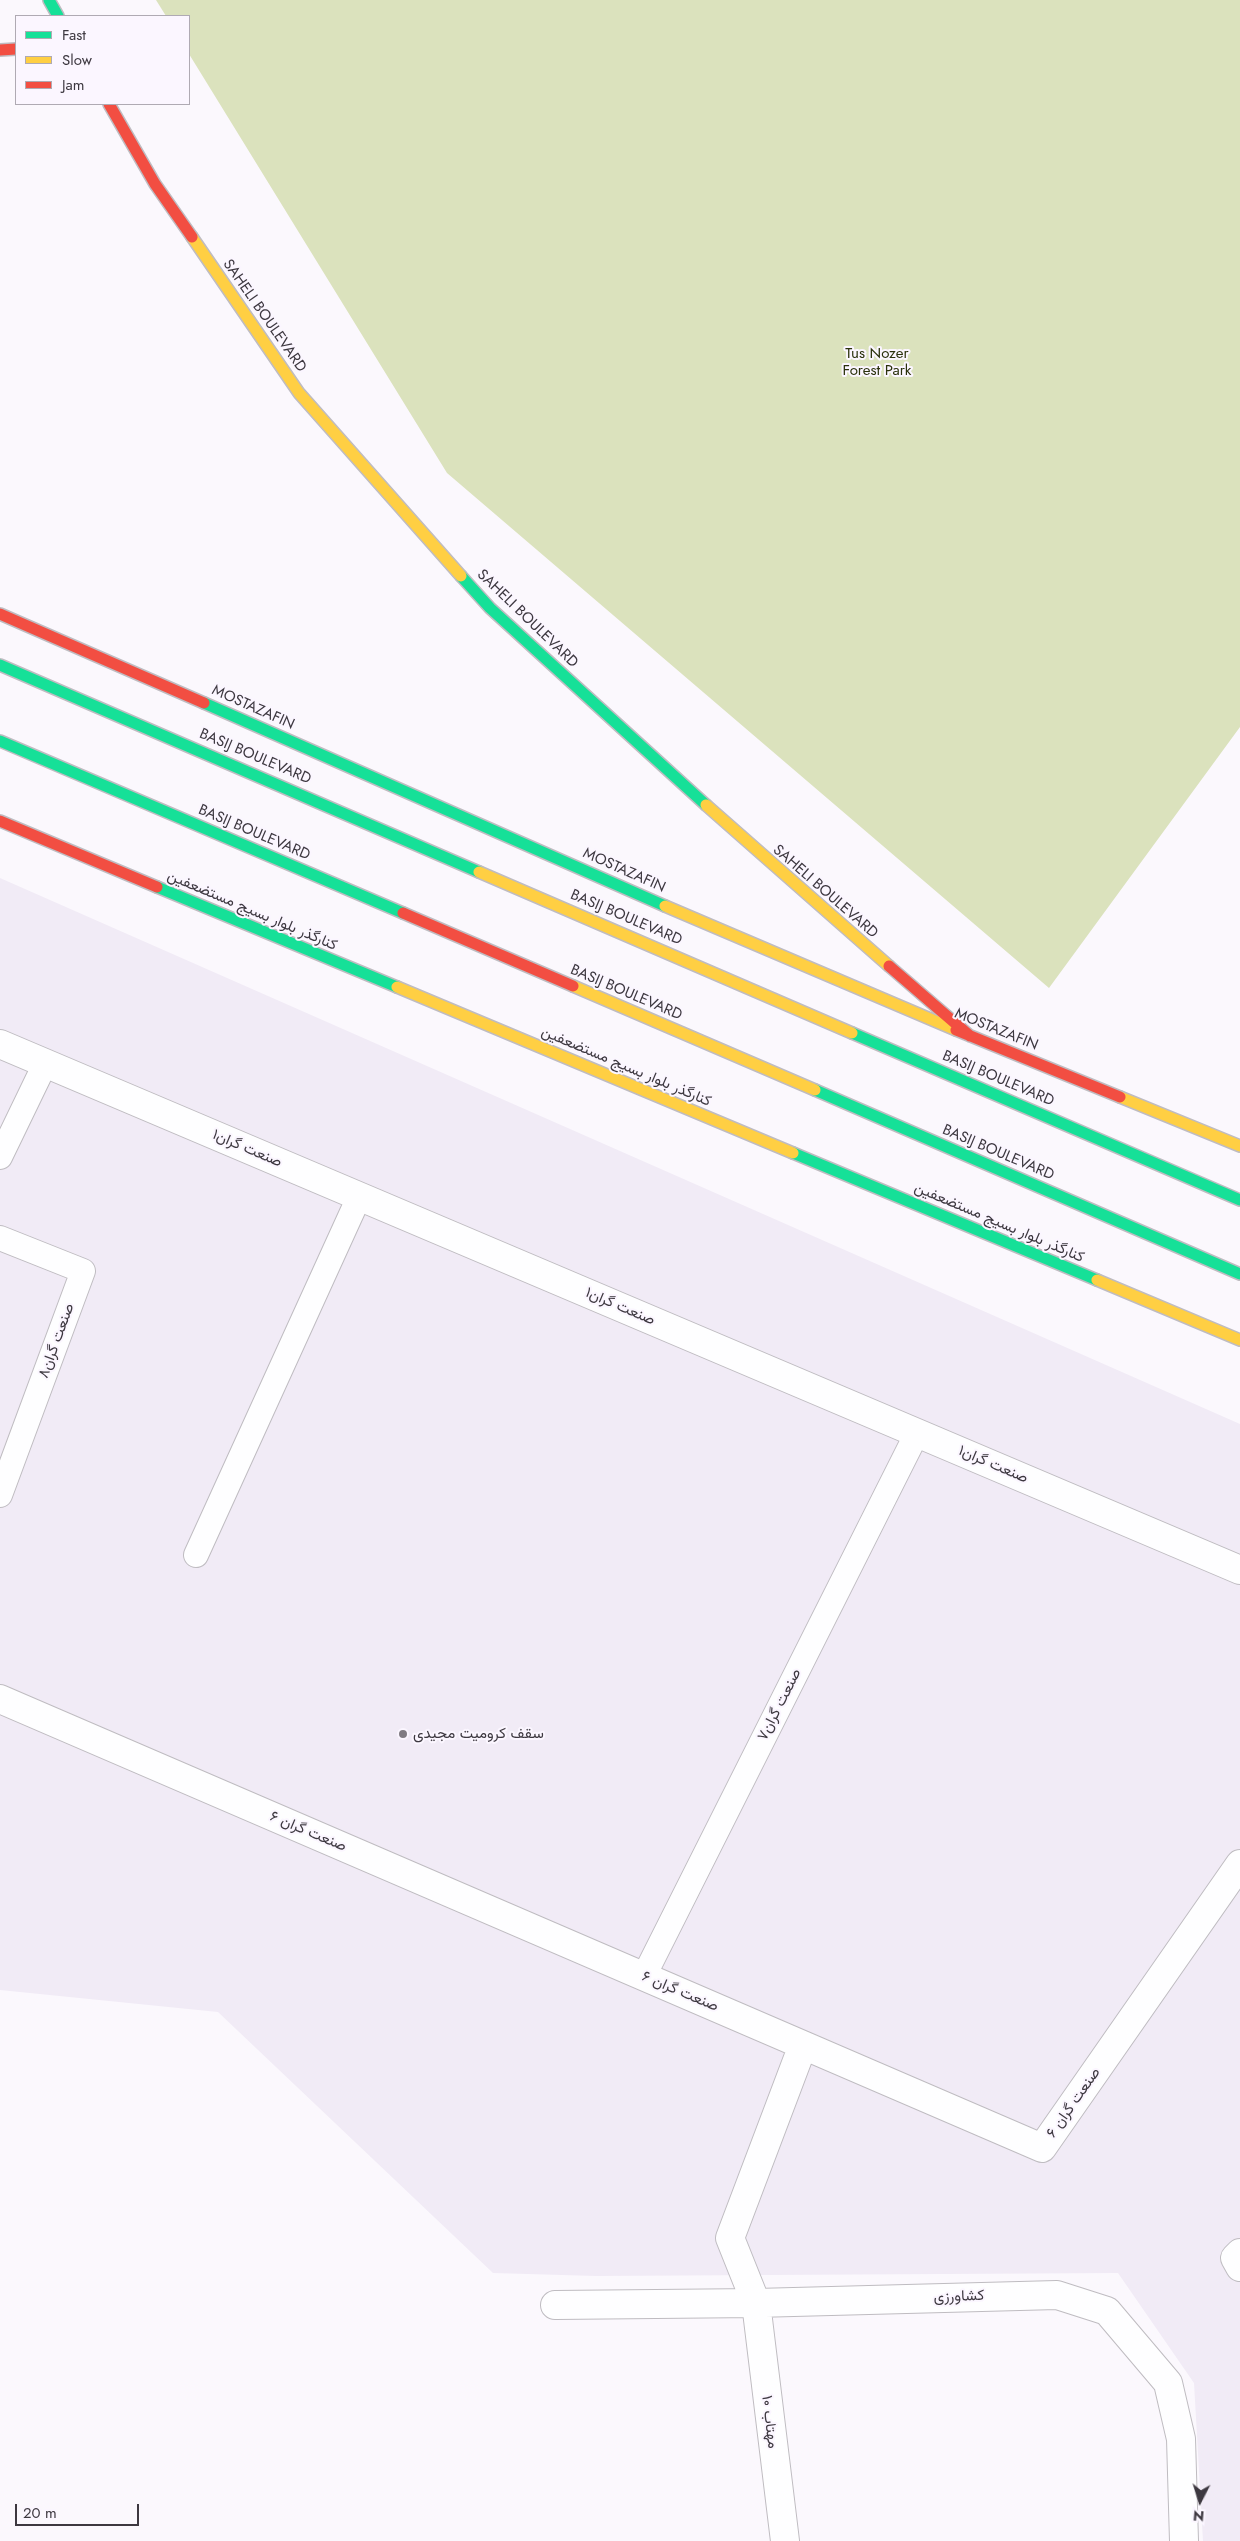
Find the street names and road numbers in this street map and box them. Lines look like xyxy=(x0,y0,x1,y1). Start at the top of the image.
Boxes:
street label: SAHELI BOULEVARD xyxy=(218,256,310,376)
street label: SAHELI BOULEVARD xyxy=(473,566,581,672)
street label: MOSTAZAFIN xyxy=(209,682,297,734)
street label: BASIJ BOULEVARD xyxy=(196,725,314,789)
street label: BASIJ BOULEVARD xyxy=(195,801,313,865)
street label: SAHELI BOULEVARD xyxy=(769,841,881,943)
street label: MOSTAZAFIN xyxy=(580,845,668,897)
street label: کنارگذر بلوار بسیج مستضعفین xyxy=(164,867,340,955)
street label: BASIJ BOULEVARD xyxy=(567,886,685,950)
street label: BASIJ BOULEVARD xyxy=(567,961,685,1025)
street label: MOSTAZAFIN xyxy=(952,1005,1040,1055)
street label: کنارگذر بلوار بسیج مستضعفین xyxy=(538,1023,714,1111)
street label: BASIJ BOULEVARD xyxy=(939,1047,1057,1111)
street label: BASIJ BOULEVARD xyxy=(939,1121,1057,1185)
street label: صنعت گران۱ xyxy=(209,1126,285,1172)
street label: کنارگذر بلوار بسیج مستضعفین xyxy=(911,1179,1087,1267)
street label: صنعت گران۱ xyxy=(582,1284,658,1330)
street label: صنعت گران۸ xyxy=(35,1301,79,1381)
street label: صنعت گران۱ xyxy=(955,1442,1031,1488)
street label: صنعت گران۷ xyxy=(754,1666,806,1744)
street label: صنعت گران ۶ xyxy=(267,1808,349,1856)
street label: صنعت گران ۶ xyxy=(639,1968,721,2016)
street label: صنعت گران ۶ xyxy=(1043,2064,1105,2142)
street label: کشاورزی xyxy=(933,2287,985,2307)
street label: مهتاب ۱۰ xyxy=(757,2394,781,2450)

